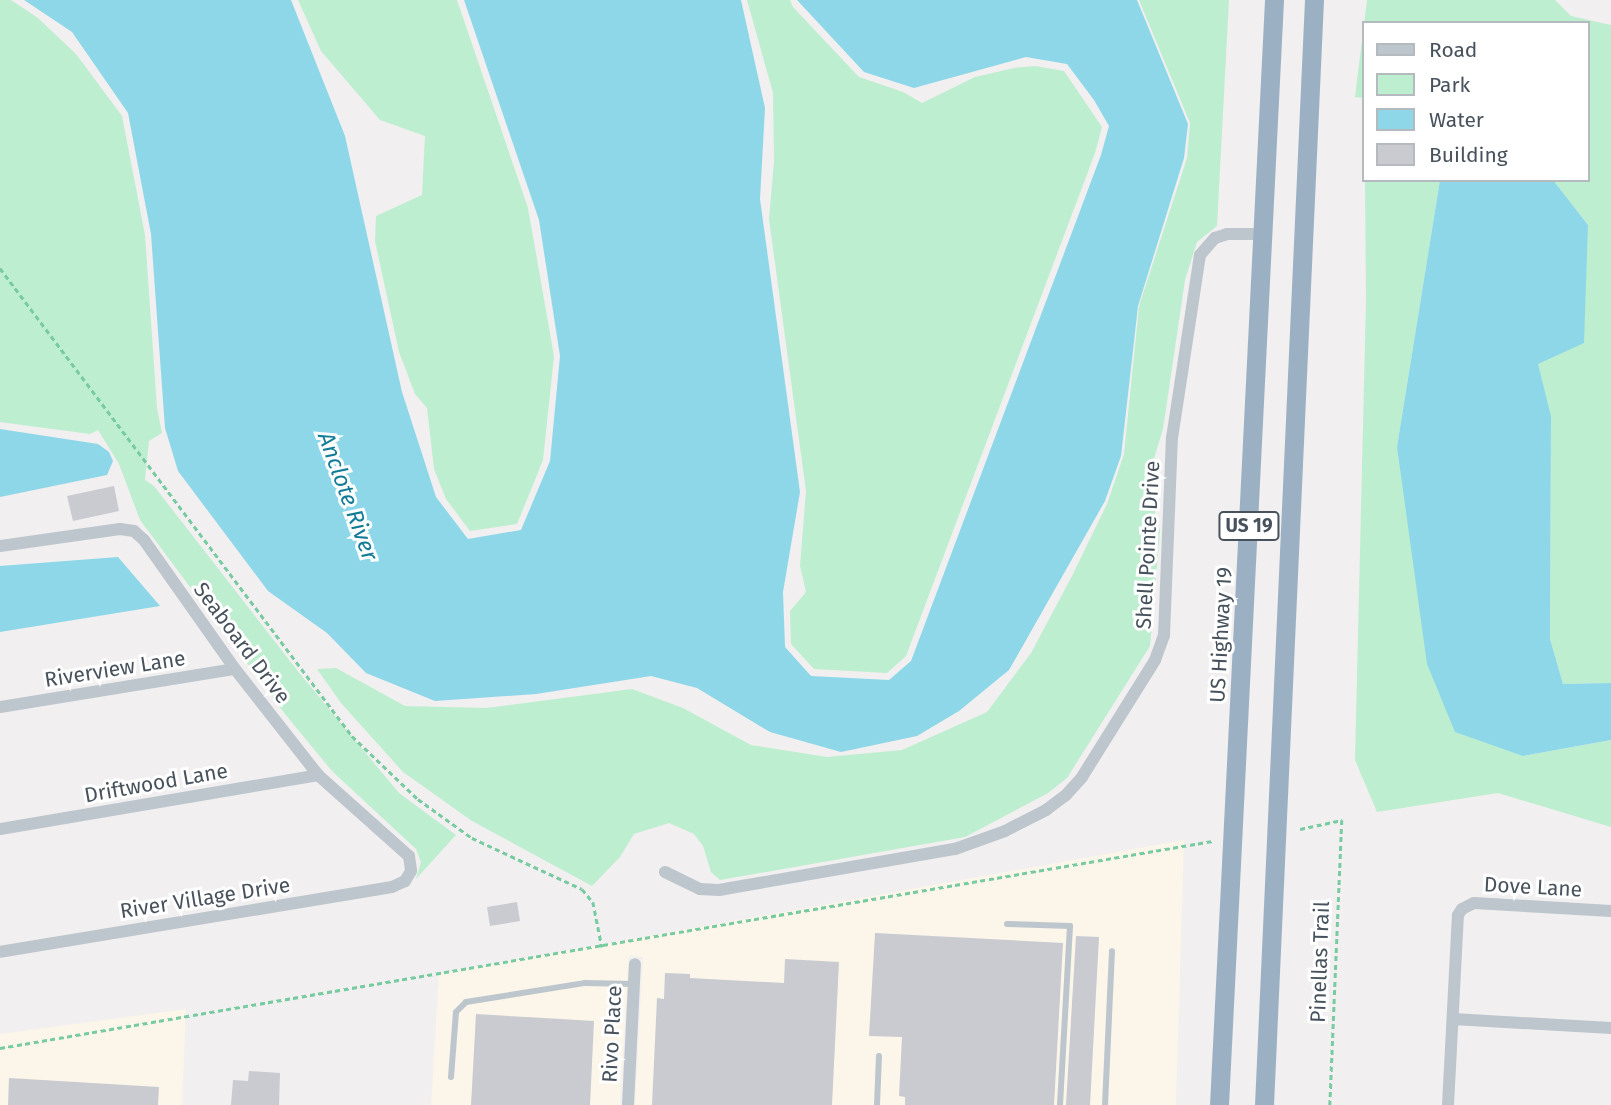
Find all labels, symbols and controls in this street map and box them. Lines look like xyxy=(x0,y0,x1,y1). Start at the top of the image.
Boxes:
legend xyxy=(1362,21,1590,182)
text: Road xyxy=(1429,37,1477,63)
text: Park xyxy=(1429,72,1470,98)
text: Water xyxy=(1429,107,1484,133)
text: Building xyxy=(1429,142,1508,168)
water label: Anclote River xyxy=(312,428,384,564)
street label: Shell Pointe Drive xyxy=(1131,460,1165,630)
road number: US 19 xyxy=(1218,510,1280,541)
street label: US Highway 19 xyxy=(1205,566,1237,704)
street label: Seaboard Drive xyxy=(188,578,296,708)
street label: Riverview Lane xyxy=(43,645,187,693)
street label: Driftwood Lane xyxy=(82,758,230,808)
street label: River Village Drive xyxy=(118,872,292,924)
street label: Dove Lane xyxy=(1483,872,1583,902)
street label: Pinellas Trail xyxy=(1305,901,1335,1023)
street label: Rivo Place xyxy=(597,985,627,1083)

